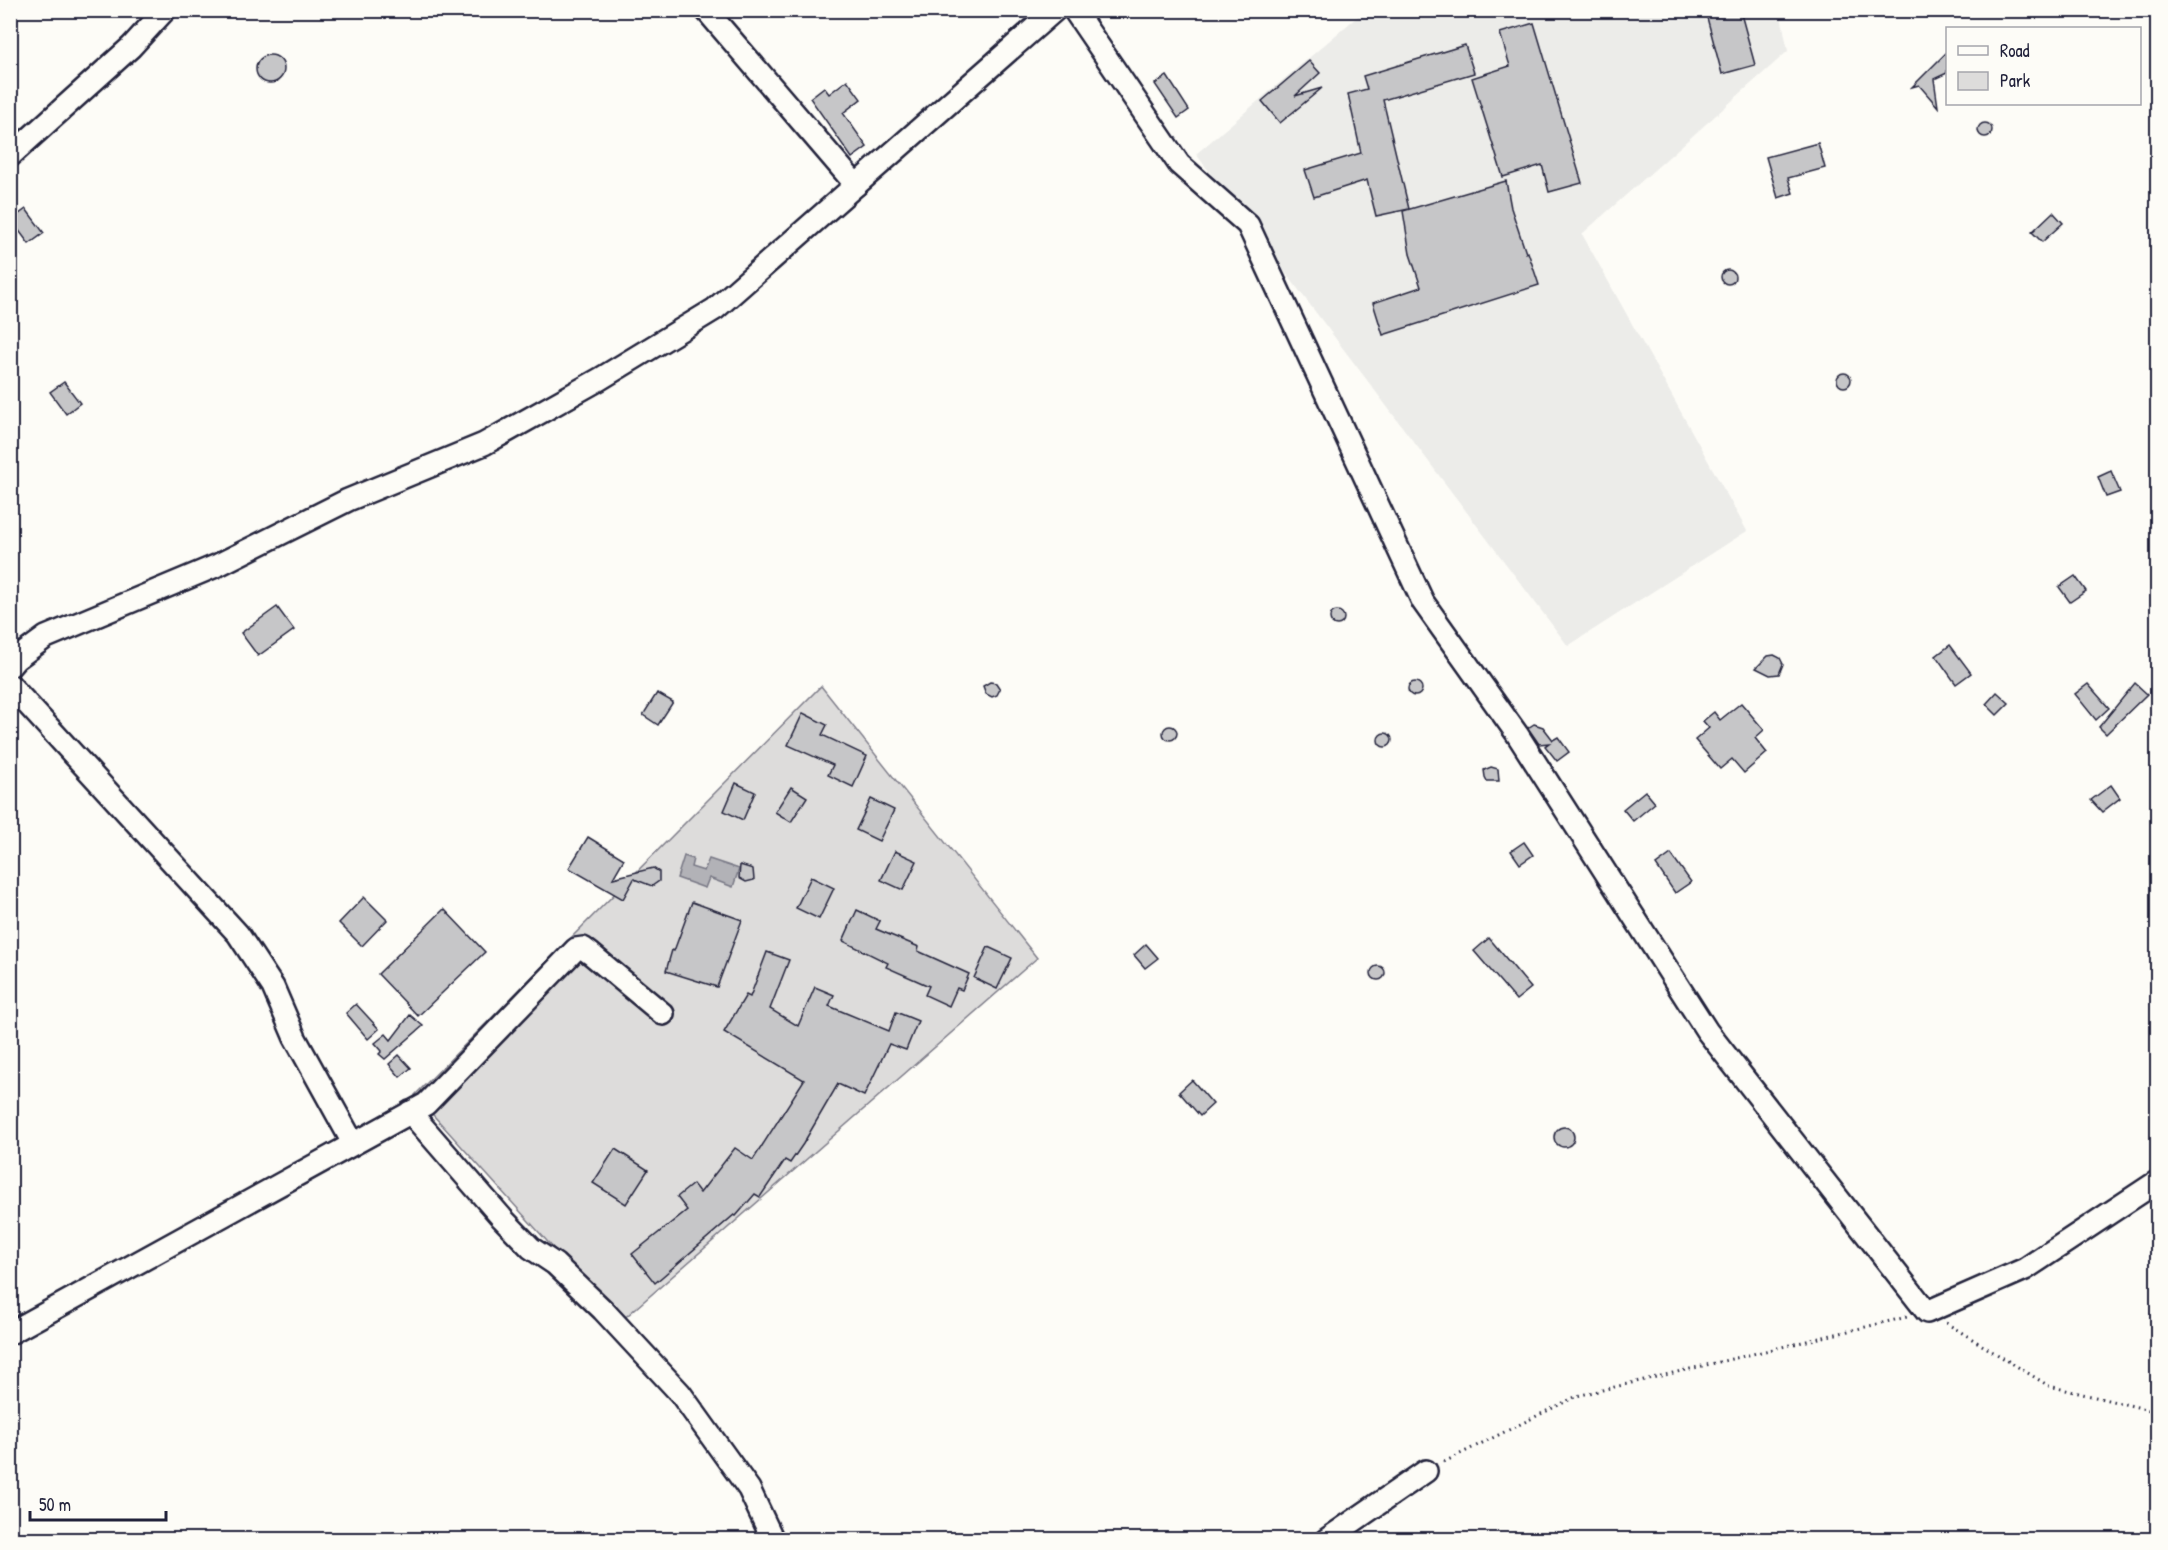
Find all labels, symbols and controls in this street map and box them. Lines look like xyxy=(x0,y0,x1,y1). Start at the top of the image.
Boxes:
legend xyxy=(1946,27,2141,105)
text: Road xyxy=(2000,38,2030,63)
text: Park xyxy=(2000,68,2031,93)
scale bar xyxy=(30,1484,166,1522)
text: 50 m xyxy=(39,1492,71,1517)

